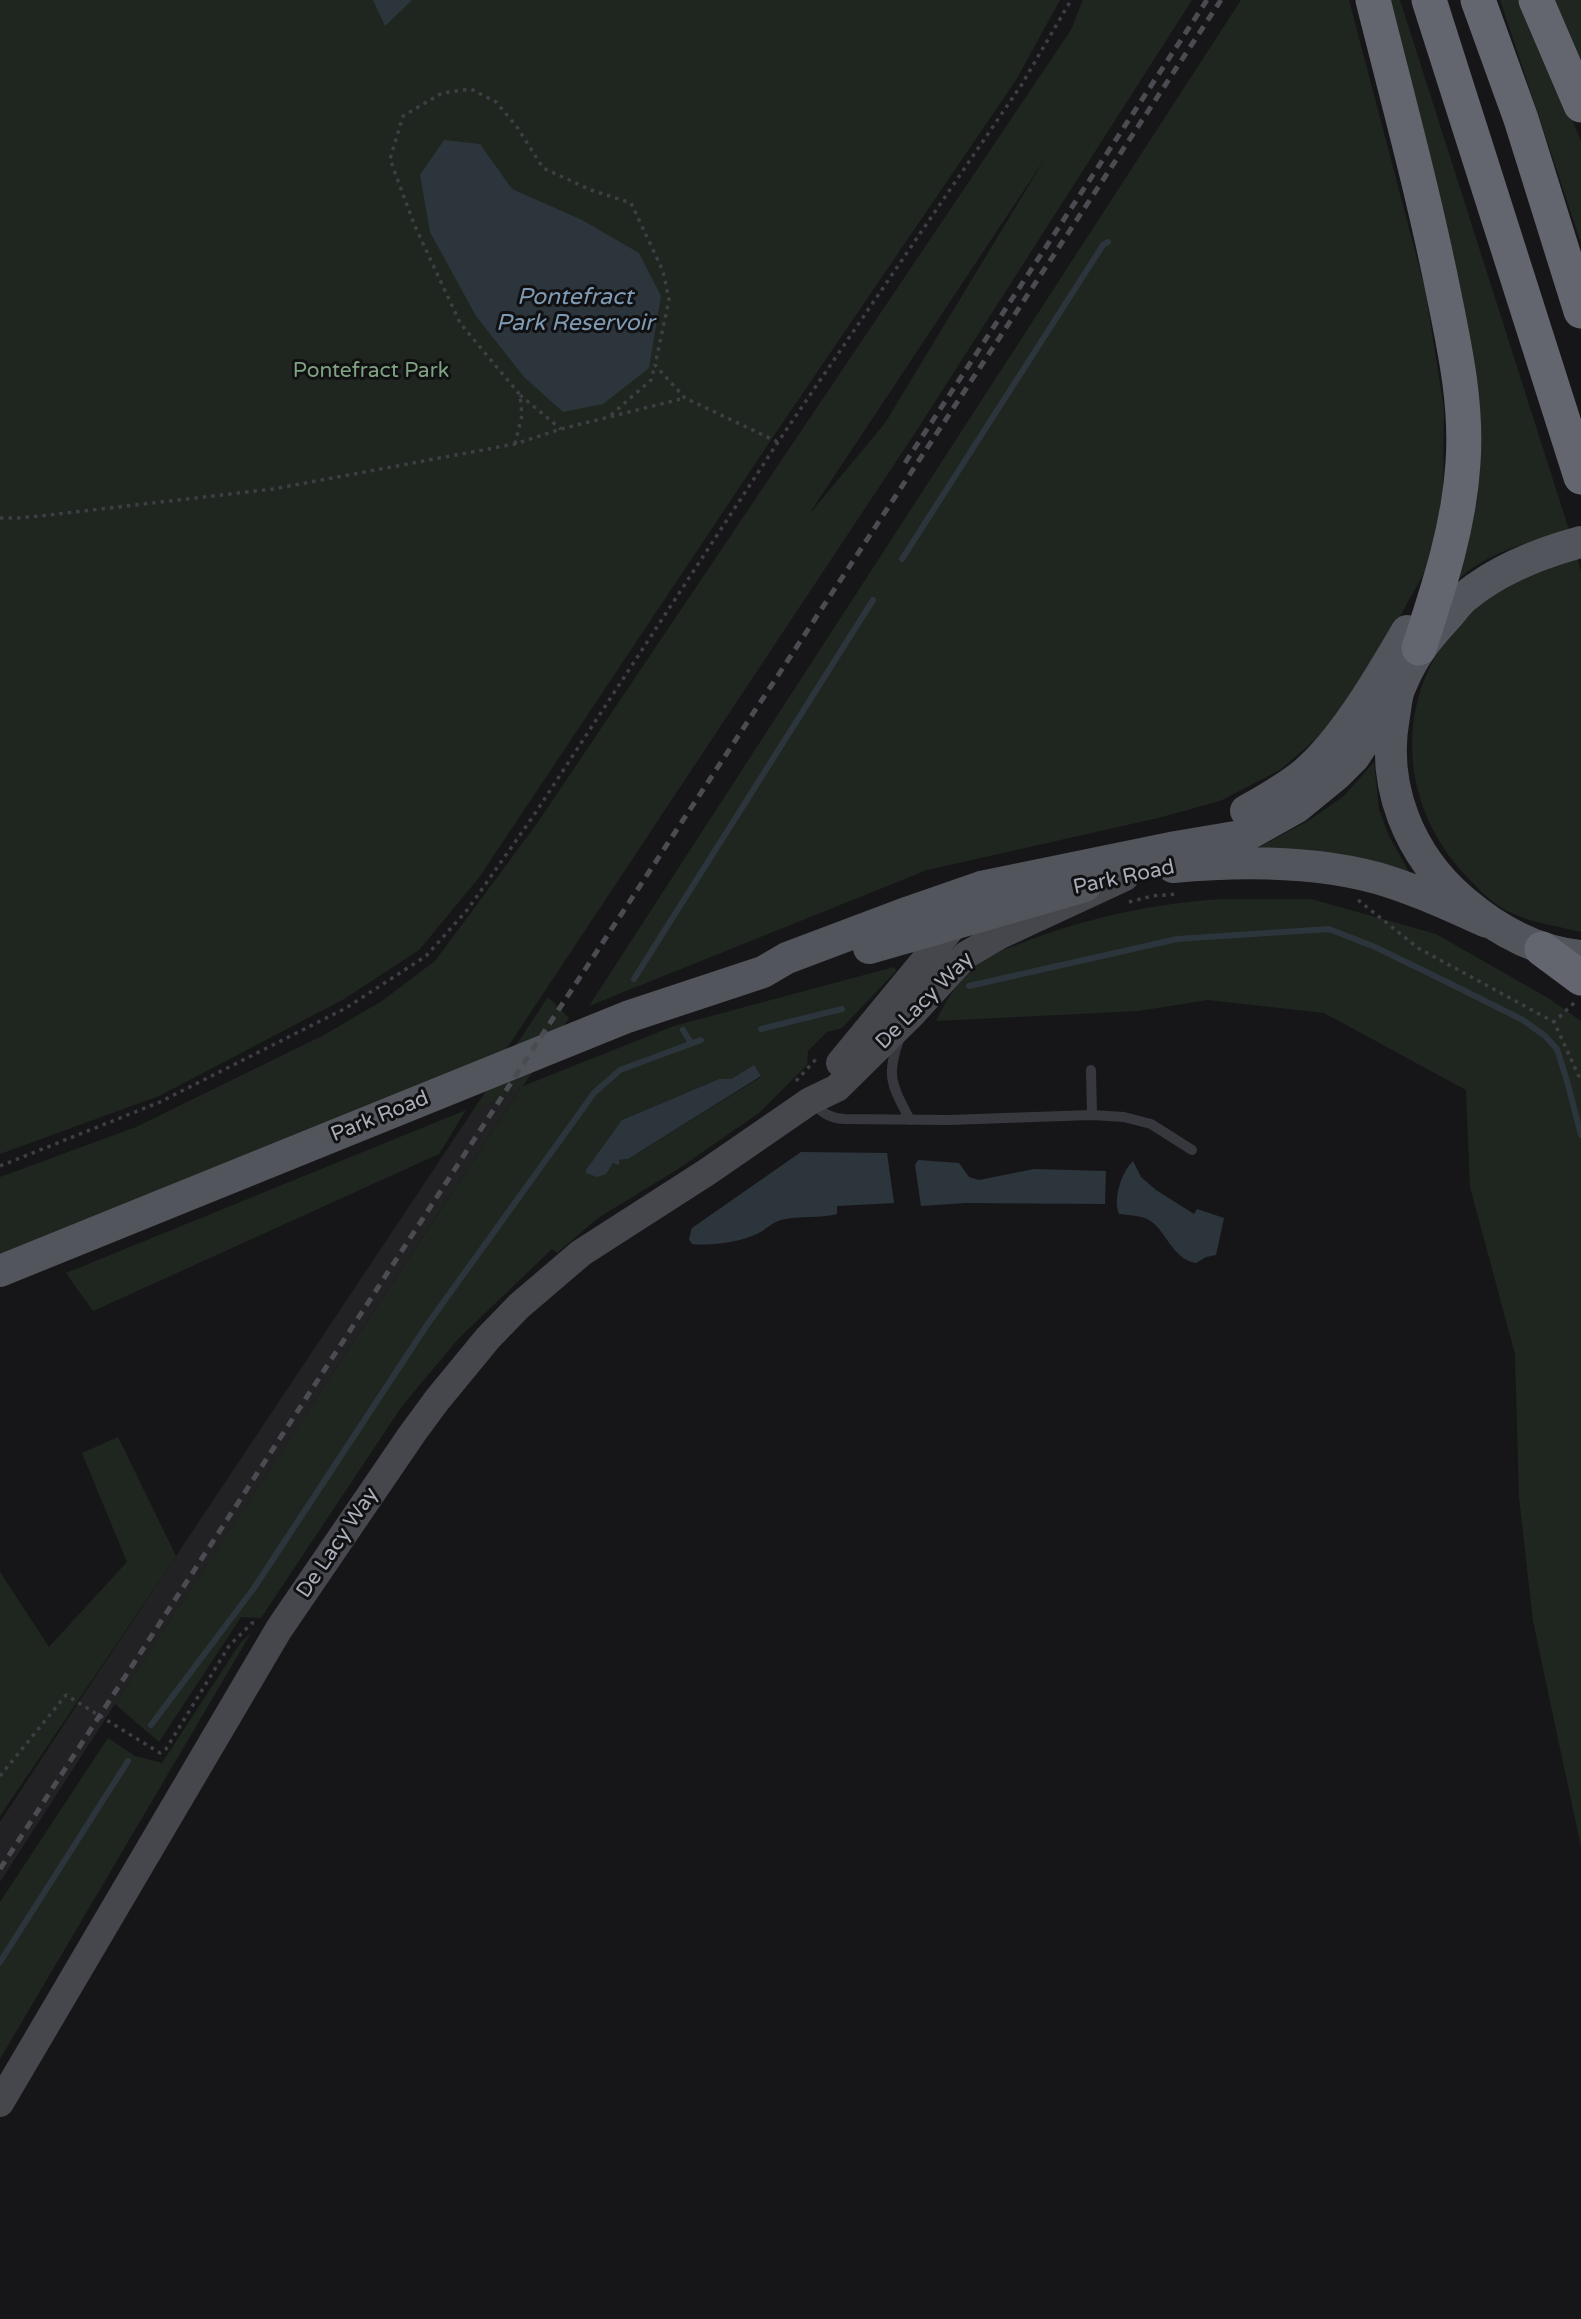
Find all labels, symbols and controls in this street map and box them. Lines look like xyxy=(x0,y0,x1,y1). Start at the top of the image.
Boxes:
water label: Pontefract Park Reservoir xyxy=(496,284,654,338)
park label: Pontefract Park xyxy=(293,358,449,384)
street label: Park Road xyxy=(1071,855,1177,901)
street label: De Lacy Way xyxy=(871,947,979,1055)
street label: Park Road xyxy=(327,1086,433,1148)
street label: De Lacy Way xyxy=(292,1483,384,1603)

